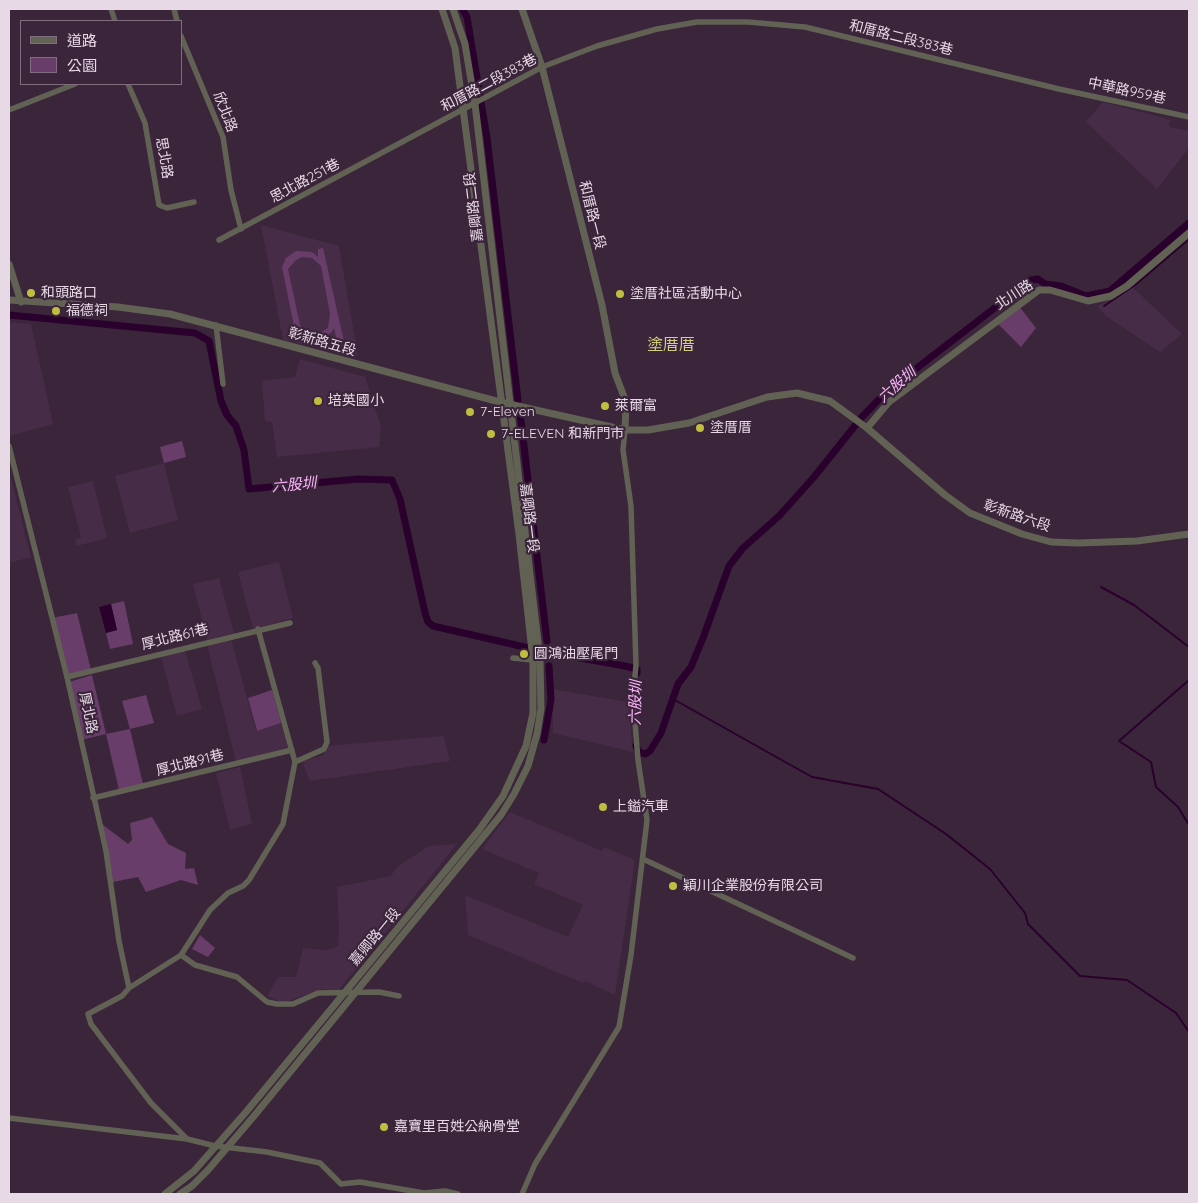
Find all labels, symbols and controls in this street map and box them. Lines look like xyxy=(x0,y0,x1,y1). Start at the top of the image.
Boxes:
street label: 和厝路二段383巷 xyxy=(847,17,955,59)
legend xyxy=(20,20,182,85)
text: 道路 xyxy=(67,31,97,50)
street label: 和厝路二段383巷 xyxy=(438,51,540,115)
text: 公園 xyxy=(67,56,97,75)
street label: 中華路959巷 xyxy=(1086,75,1168,107)
street label: 欣北路 xyxy=(210,89,240,135)
street label: 思北路 xyxy=(152,136,176,180)
street label: 思北路251巷 xyxy=(267,156,343,206)
street label: 嘉卿路二段 xyxy=(461,171,487,243)
street label: 和厝路一段 xyxy=(575,179,609,251)
street label: 北川路 xyxy=(992,277,1036,313)
place label: 和頭路口 xyxy=(41,285,97,301)
place label: 塗厝社區活動中心 xyxy=(630,286,742,302)
marker: 和頭路口 xyxy=(25,287,37,299)
marker: 塗厝社區活動中心 xyxy=(614,288,626,300)
place label: 福德祠 xyxy=(66,303,108,319)
marker: 福德祠 xyxy=(50,305,62,317)
street label: 彰新路五段 xyxy=(286,324,358,360)
district label: 塗厝厝 xyxy=(647,335,695,355)
water label: 六股圳 xyxy=(874,363,920,407)
place label: 培英國小 xyxy=(328,393,384,409)
marker: 培英國小 xyxy=(312,395,324,407)
place label: 萊爾富 xyxy=(615,398,657,414)
marker: 萊爾富 xyxy=(599,400,611,412)
place label: 7-Eleven xyxy=(480,404,535,420)
marker: 7-Eleven xyxy=(464,406,476,418)
place label: 塗厝厝 xyxy=(710,420,752,436)
marker: 塗厝厝 xyxy=(694,422,706,434)
place label: 7-ELEVEN 和新門市 xyxy=(501,426,624,442)
marker: 7-ELEVEN 和新門市 xyxy=(485,428,497,440)
water label: 六股圳 xyxy=(271,474,317,496)
street label: 嘉卿路一段 xyxy=(516,482,542,554)
street label: 彰新路六段 xyxy=(981,497,1053,535)
street label: 厚北路61巷 xyxy=(140,621,210,653)
place label: 圓鴻油壓尾門 xyxy=(534,646,618,662)
marker: 圓鴻油壓尾門 xyxy=(518,648,530,660)
water label: 六股圳 xyxy=(627,680,645,726)
street label: 厚北路 xyxy=(75,691,101,735)
street label: 厚北路91巷 xyxy=(154,746,226,780)
place label: 上鎰汽車 xyxy=(613,799,669,815)
marker: 上鎰汽車 xyxy=(597,801,609,813)
place label: 穎川企業股份有限公司 xyxy=(683,878,823,894)
marker: 穎川企業股份有限公司 xyxy=(667,880,679,892)
street label: 嘉卿路一段 xyxy=(346,905,404,969)
place label: 嘉寶里百姓公納骨堂 xyxy=(394,1119,520,1135)
marker: 嘉寶里百姓公納骨堂 xyxy=(378,1121,390,1133)

